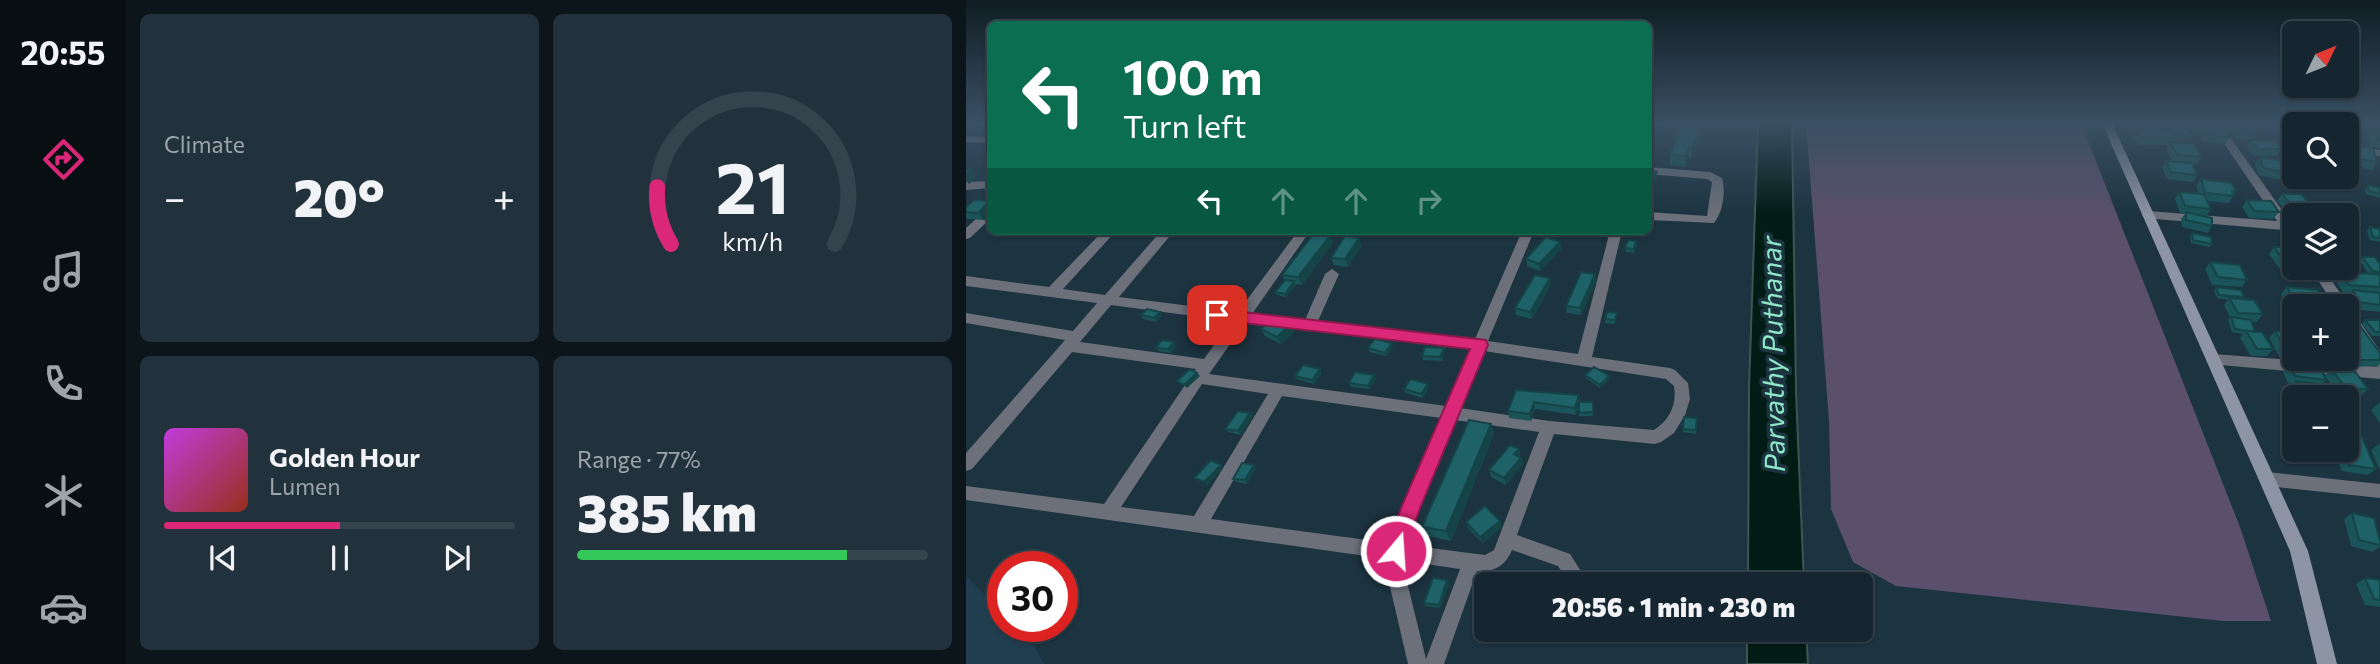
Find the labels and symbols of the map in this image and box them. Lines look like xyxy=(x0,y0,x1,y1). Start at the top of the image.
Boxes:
north arrow xyxy=(2282,21,2359,98)
water label: Parvathy Puthanar xyxy=(1753,235,1791,472)
pin xyxy=(1187,285,1247,345)
position arrow xyxy=(1359,514,1433,588)
speed limit sign: 30 xyxy=(987,551,1078,642)

